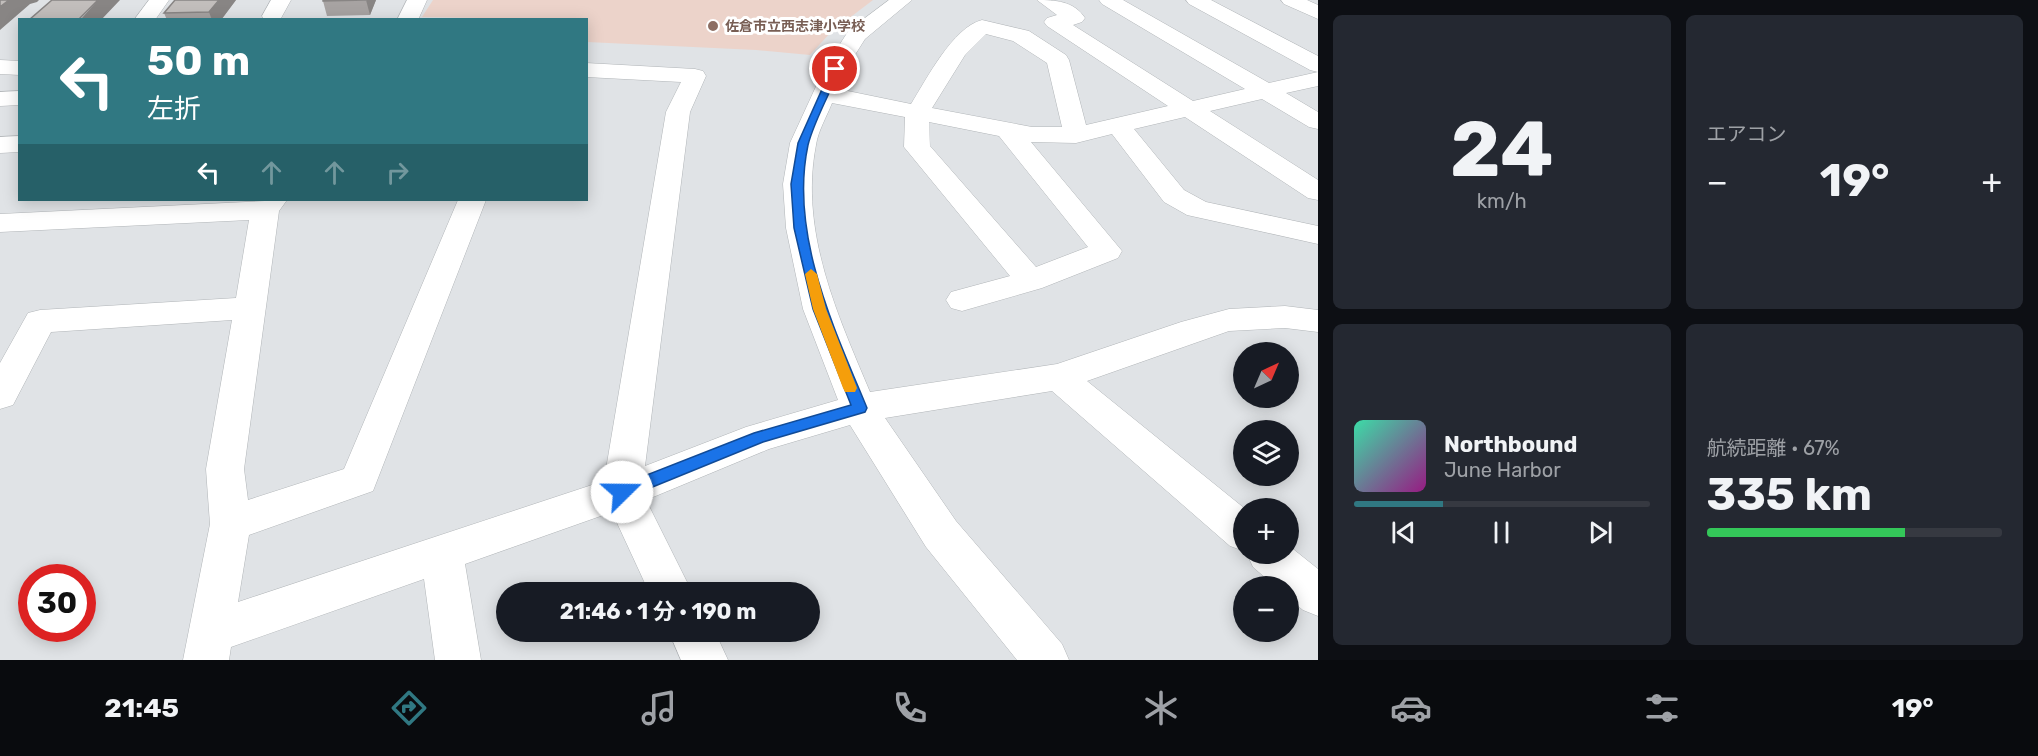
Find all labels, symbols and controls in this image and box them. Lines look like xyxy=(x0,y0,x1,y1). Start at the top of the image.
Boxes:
place label: 佐倉市立西志津小学校 xyxy=(725,18,865,35)
marker: 佐倉市立西志津小学校 xyxy=(706,19,720,33)
text: 50 m xyxy=(147,36,250,86)
icon: left xyxy=(48,42,126,120)
pin xyxy=(809,43,860,94)
icon: arrive xyxy=(818,52,851,85)
text: 左折 xyxy=(147,93,201,125)
text: 24 xyxy=(1450,103,1554,196)
text: エアコン xyxy=(1707,122,1787,146)
text: 19° xyxy=(1820,154,1890,207)
icon: left xyxy=(192,156,225,189)
icon: ahead xyxy=(255,156,288,189)
icon: ahead xyxy=(318,156,351,189)
icon: right xyxy=(381,156,414,189)
text: − xyxy=(1707,162,1728,201)
text: + xyxy=(1981,162,2002,201)
text: km/h xyxy=(1477,189,1527,213)
north arrow xyxy=(1233,342,1299,408)
map controls xyxy=(1233,342,1299,642)
button: layers xyxy=(1233,420,1299,486)
text: Northbound xyxy=(1444,431,1577,458)
text: 航続距離 · 67% xyxy=(1707,436,1840,460)
text: June Harbor xyxy=(1444,458,1561,482)
position arrow xyxy=(590,460,654,524)
text: 335 km xyxy=(1707,468,1872,521)
button: + xyxy=(1233,498,1299,564)
icon: previous xyxy=(1387,516,1420,549)
icon: pause xyxy=(1485,516,1518,549)
icon: next xyxy=(1584,516,1617,549)
speed limit sign: 30 xyxy=(18,564,96,642)
button: − xyxy=(1233,576,1299,642)
text: 21:46 · 1 分 · 190 m xyxy=(560,598,756,625)
icon: directions xyxy=(388,687,430,729)
icon: music xyxy=(638,687,680,729)
icon: phone xyxy=(889,687,931,729)
icon: climate xyxy=(1140,687,1182,729)
icon: car xyxy=(1390,687,1432,729)
icon: filters xyxy=(1641,687,1683,729)
text: 21:45 xyxy=(104,692,179,724)
text: 19° xyxy=(1892,692,1934,724)

